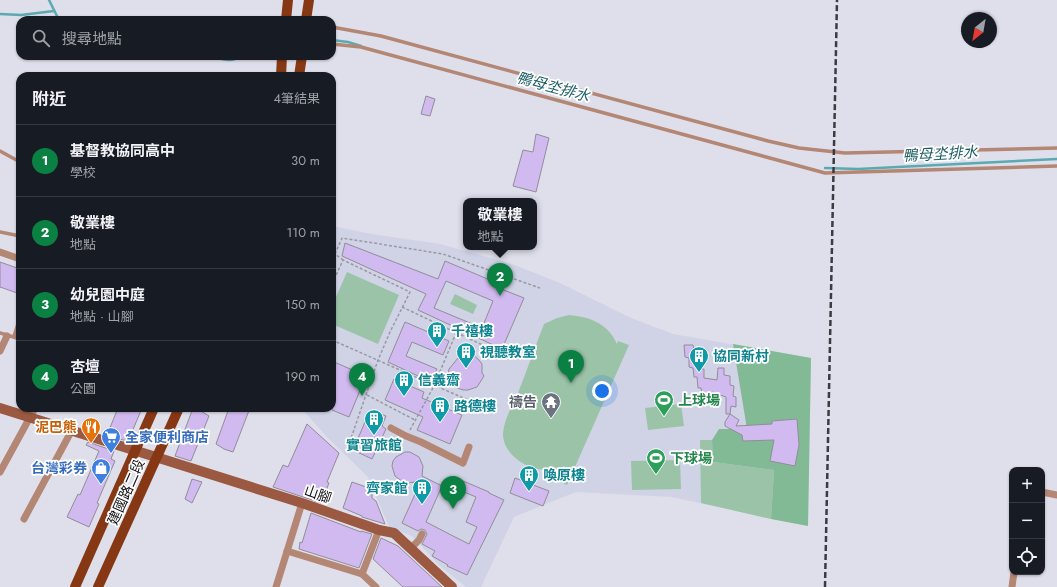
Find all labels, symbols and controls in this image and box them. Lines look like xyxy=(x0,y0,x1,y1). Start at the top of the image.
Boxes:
north arrow xyxy=(961,12,997,48)
search box xyxy=(16,16,336,60)
icon: search xyxy=(30,27,52,49)
text: 搜尋地點 xyxy=(62,28,122,50)
water label: 鴨母坔排水 xyxy=(514,67,593,108)
text: 附近 xyxy=(32,87,66,111)
text: 4筆結果 xyxy=(273,89,320,108)
text: 基督教協同高中 xyxy=(70,140,175,162)
water label: 鴨母坔排水 xyxy=(902,141,979,167)
text: 1 xyxy=(42,151,48,170)
text: 30 m xyxy=(291,151,320,170)
text: 學校 xyxy=(70,163,96,182)
popup xyxy=(463,198,537,250)
text: 敬業樓 xyxy=(477,204,523,226)
text: 敬業樓 xyxy=(70,212,115,234)
text: 2 xyxy=(41,223,49,242)
text: 110 m xyxy=(286,223,320,242)
text: 地點 xyxy=(477,227,504,246)
text: 地點 xyxy=(70,235,96,254)
pin: 2 xyxy=(487,263,513,296)
text: 幼兒園中庭 xyxy=(70,284,145,306)
text: 3 xyxy=(41,295,49,314)
text: 150 m xyxy=(285,295,320,314)
text: 地點 · 山腳 xyxy=(70,307,134,326)
building icon: 千禧樓 xyxy=(426,320,448,348)
place label: 千禧樓 xyxy=(451,321,493,341)
building icon: 視聽教室 xyxy=(455,341,477,369)
place label: 視聽教室 xyxy=(480,342,536,362)
building icon: 協同新村 xyxy=(688,345,710,373)
place label: 協同新村 xyxy=(713,346,769,366)
pin: 1 xyxy=(558,350,584,383)
text: 杏壇 xyxy=(70,356,100,378)
pin: 4 xyxy=(349,363,375,396)
text: 4 xyxy=(40,367,50,386)
text: 190 m xyxy=(285,367,320,386)
building icon: 信義齋 xyxy=(393,369,415,397)
place label: 信義齋 xyxy=(418,370,460,390)
text: 公園 xyxy=(70,379,96,398)
your location xyxy=(592,381,612,401)
sports icon: 上球場 xyxy=(653,389,675,417)
place label: 上球場 xyxy=(678,390,720,410)
temple icon: 禱告 xyxy=(540,391,562,419)
place label: 禱告 xyxy=(509,392,537,412)
building icon: 路德樓 xyxy=(429,395,451,423)
place label: 路德樓 xyxy=(454,396,496,416)
building icon: 實習旅館 xyxy=(363,408,385,436)
restaurant icon: 泥巴熊 xyxy=(80,416,102,444)
place label: 泥巴熊 xyxy=(35,417,77,437)
supermarket icon: 全家便利商店 xyxy=(100,426,122,454)
place label: 全家便利商店 xyxy=(125,427,209,447)
place label: 實習旅館 xyxy=(346,435,402,455)
sports icon: 下球場 xyxy=(645,447,667,475)
place label: 下球場 xyxy=(670,448,712,468)
street label: 建國路二段 xyxy=(103,456,149,528)
shop icon: 台灣彩券 xyxy=(90,457,112,485)
place label: 台灣彩券 xyxy=(31,458,87,478)
building icon: 喚原樓 xyxy=(518,464,540,492)
place label: 喚原樓 xyxy=(543,465,585,485)
map controls xyxy=(1009,467,1045,575)
button: + xyxy=(1009,467,1045,503)
pin: 3 xyxy=(440,476,466,509)
building icon: 齊家館 xyxy=(411,477,433,505)
place label: 齊家館 xyxy=(366,478,408,498)
street label: 山腳 xyxy=(302,480,334,508)
button: − xyxy=(1009,503,1045,539)
button: locate xyxy=(1009,539,1045,575)

